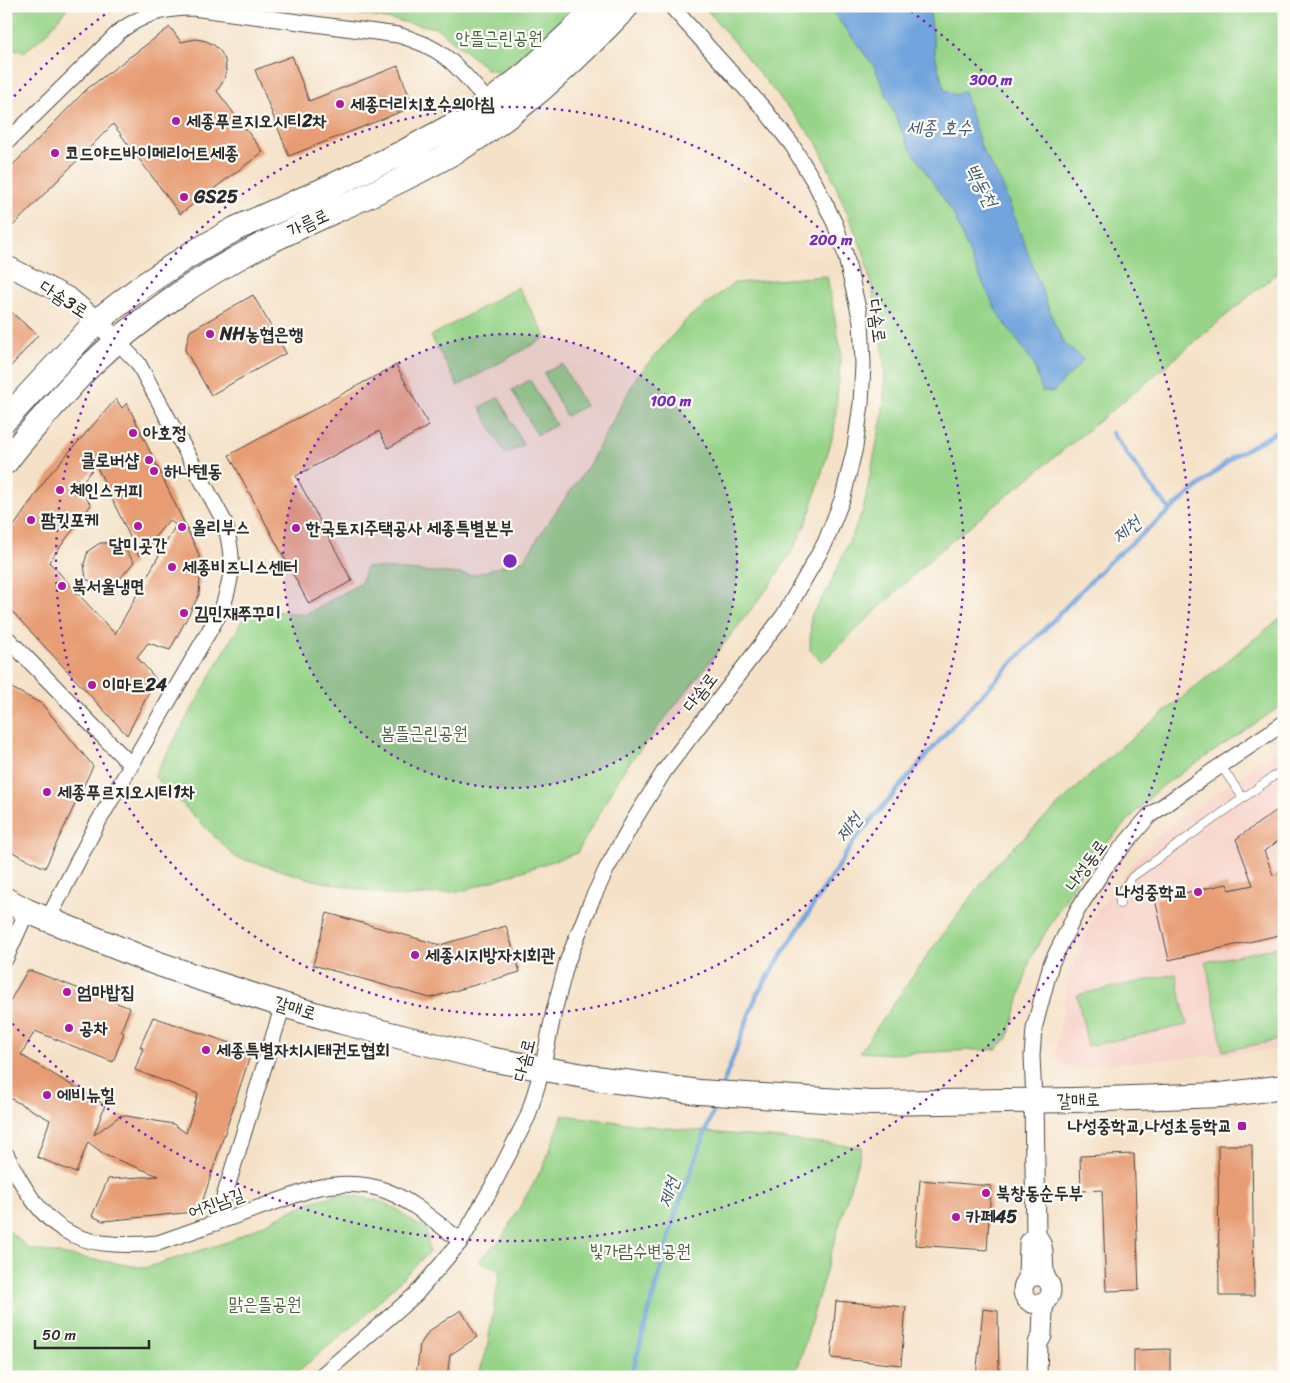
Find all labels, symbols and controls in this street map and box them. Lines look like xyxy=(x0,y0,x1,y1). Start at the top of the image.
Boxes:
park label: 안뜰근린공원 xyxy=(456,22,542,54)
text: 300 m xyxy=(969,67,1013,93)
place label: 세종더리치호수의아침 xyxy=(350,88,495,120)
marker: 세종더리치호수의아침 xyxy=(334,98,346,110)
place label: 세종푸르지오시티2차 xyxy=(186,105,327,137)
water label: 세종 호수 xyxy=(906,111,973,144)
marker: 세종푸르지오시티2차 xyxy=(170,115,182,127)
place label: 코드야드바이메리어트세종 xyxy=(65,137,239,169)
marker: 코드야드바이메리어트세종 xyxy=(49,147,61,159)
water label: 백동천 xyxy=(956,157,1008,215)
place label: GS25 xyxy=(193,181,238,213)
marker: GS25 xyxy=(178,191,190,203)
street label: 가름로 xyxy=(282,199,334,247)
text: 200 m xyxy=(808,227,853,253)
street label: 다솜3로 xyxy=(33,271,95,327)
street label: 다솜로 xyxy=(858,297,896,345)
place label: NH농협은행 xyxy=(219,318,303,350)
marker: NH농협은행 xyxy=(204,328,216,340)
text: 100 m xyxy=(651,388,692,414)
place label: 아호정 xyxy=(143,417,186,449)
marker: 아호정 xyxy=(127,427,139,439)
place label: 클로버샵 xyxy=(81,444,140,476)
marker: 클로버샵 xyxy=(143,454,155,466)
place label: 하나텐동 xyxy=(164,455,222,487)
marker: 하나텐동 xyxy=(148,465,160,477)
place label: 체인스커피 xyxy=(70,474,142,506)
marker: 체인스커피 xyxy=(54,484,66,496)
place label: 팜킷포케 xyxy=(41,504,99,536)
water label: 제천 xyxy=(1104,506,1150,552)
place label: 올리부스 xyxy=(192,511,250,543)
place label: 한국토지주택공사 세종특별본부 xyxy=(305,512,513,544)
marker: 팜킷포케 xyxy=(25,514,37,526)
marker: 달미곳간 xyxy=(132,520,144,532)
marker: 올리부스 xyxy=(176,521,188,533)
marker: 한국토지주택공사 세종특별본부 xyxy=(290,522,302,534)
place label: 달미곳간 xyxy=(109,529,167,561)
place label: 세종비즈니스센터 xyxy=(182,551,298,583)
centre of rings xyxy=(501,552,519,570)
marker: 세종비즈니스센터 xyxy=(166,561,178,573)
place label: 북서울냉면 xyxy=(72,570,144,602)
marker: 북서울냉면 xyxy=(56,580,68,592)
place label: 김민재쭈꾸미 xyxy=(194,597,281,629)
marker: 김민재쭈꾸미 xyxy=(178,607,190,619)
street label: 다솜로 xyxy=(674,665,726,719)
place label: 이마트24 xyxy=(102,669,168,701)
marker: 이마트24 xyxy=(86,679,98,691)
park label: 봄뜰근린공원 xyxy=(381,717,467,749)
place label: 세종푸르지오시티1차 xyxy=(57,776,196,808)
marker: 세종푸르지오시티1차 xyxy=(41,786,53,798)
water label: 제천 xyxy=(826,804,872,849)
street label: 나성동로 xyxy=(1056,832,1116,898)
place label: 나성중학교 xyxy=(1116,876,1188,908)
marker: 나성중학교 xyxy=(1192,886,1204,898)
place label: 세종시지방자치회관 xyxy=(425,939,556,971)
marker: 세종시지방자치회관 xyxy=(409,949,421,961)
place label: 엄마밥집 xyxy=(77,976,135,1008)
marker: 엄마밥집 xyxy=(61,986,73,998)
street label: 갈매로 xyxy=(270,986,320,1030)
place label: 공차 xyxy=(79,1012,108,1044)
marker: 공차 xyxy=(63,1022,75,1034)
place label: 세종특별자치시태권도협회 xyxy=(216,1034,390,1066)
street label: 다솜로 xyxy=(503,1035,545,1085)
marker: 세종특별자치시태권도협회 xyxy=(200,1044,212,1056)
place label: 에비뉴힐 xyxy=(57,1079,115,1111)
street label: 갈매로 xyxy=(1056,1083,1100,1117)
marker: 에비뉴힐 xyxy=(41,1089,53,1101)
place label: 나성중학교,나성초등학교 xyxy=(1068,1110,1232,1142)
marker: 나성중학교,나성초등학교 xyxy=(1236,1120,1248,1132)
water label: 제천 xyxy=(648,1171,690,1212)
place label: 북창동순두부 xyxy=(996,1177,1083,1209)
street label: 어진남길 xyxy=(183,1178,249,1228)
marker: 북창동순두부 xyxy=(980,1187,992,1199)
place label: 카페45 xyxy=(966,1201,1017,1233)
marker: 카페45 xyxy=(950,1211,962,1223)
park label: 빛가람수변공원 xyxy=(589,1235,691,1267)
park label: 맑은뜰공원 xyxy=(229,1288,301,1320)
scale bar xyxy=(35,1318,149,1350)
text: 50 m xyxy=(42,1322,77,1348)

